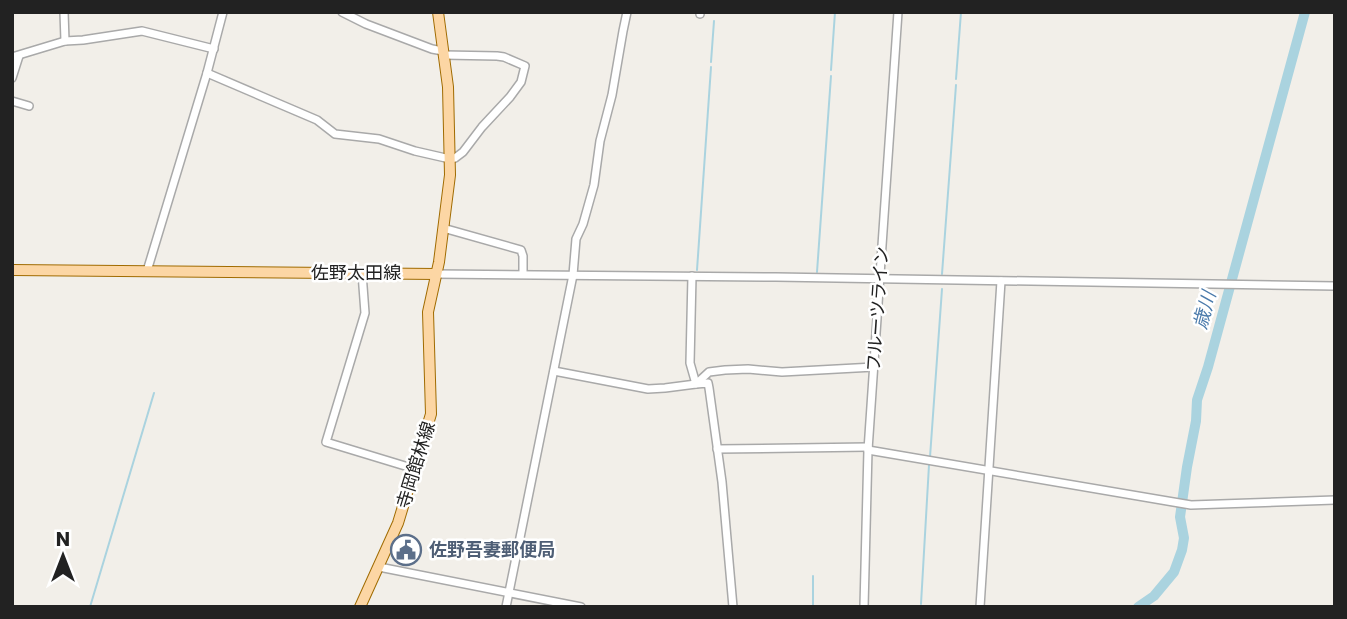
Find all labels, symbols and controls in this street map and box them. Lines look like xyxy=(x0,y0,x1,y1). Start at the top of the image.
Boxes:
street label: フルーツライン xyxy=(861,245,894,373)
street label: 佐野太田線 xyxy=(311,260,401,285)
water label: 歳川 xyxy=(1187,286,1223,332)
street label: 寺岡館林線 xyxy=(390,418,441,512)
north arrow xyxy=(28,521,98,591)
text: N xyxy=(56,526,70,553)
public building icon: 佐野吾妻郵便局 xyxy=(389,533,423,567)
place label: 佐野吾妻郵便局 xyxy=(429,537,555,562)

